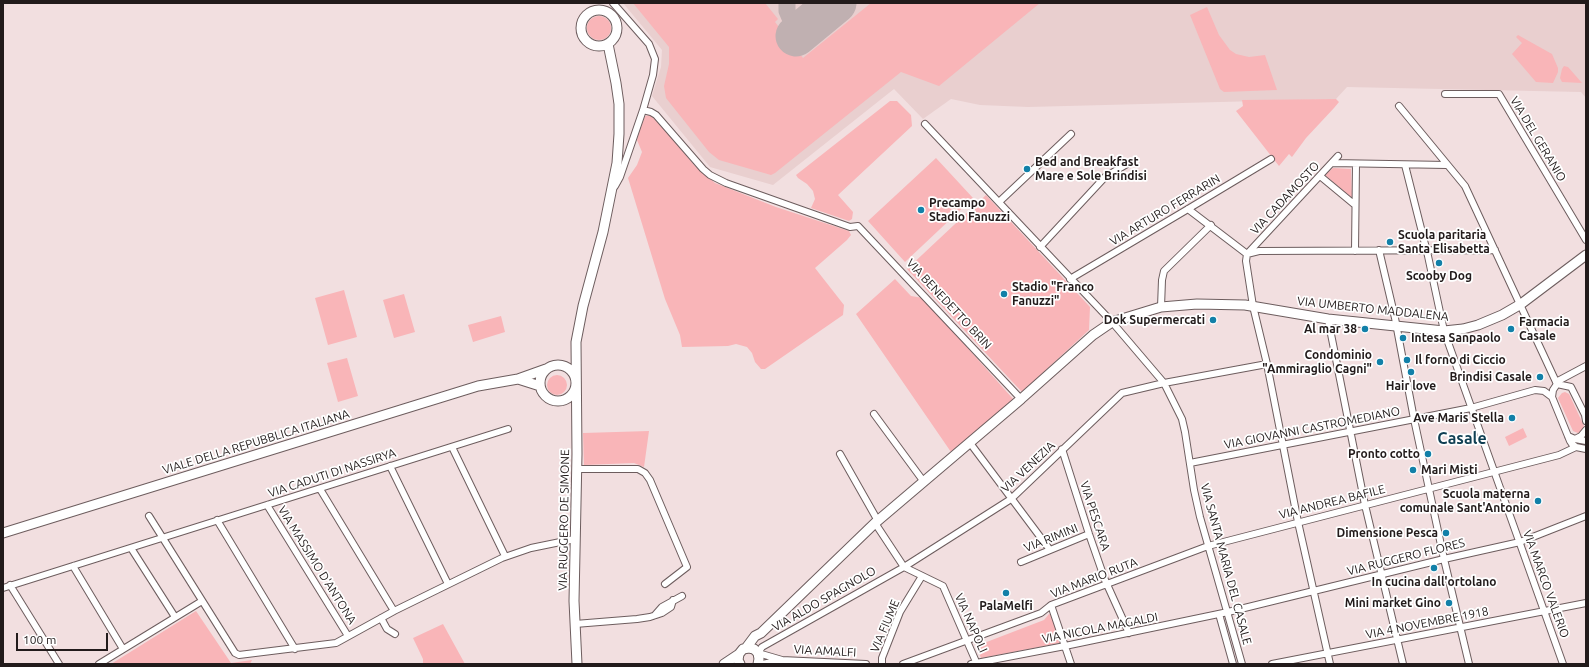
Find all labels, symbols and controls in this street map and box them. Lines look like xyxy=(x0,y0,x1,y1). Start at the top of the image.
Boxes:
street label: VIA DEL GERANIO xyxy=(1507,94,1569,184)
place label: Bed and Breakfast Mare e Sole Brindisi xyxy=(1035,155,1147,183)
street label: VIA CADAMOSTO xyxy=(1247,158,1323,238)
marker: Bed and Breakfast Mare e Sole Brindisi xyxy=(1022,164,1032,174)
street label: VIA ARTURO FERRARIN xyxy=(1107,171,1223,249)
place label: Precampo Stadio Fanuzzi xyxy=(929,196,1010,224)
marker: Precampo Stadio Fanuzzi xyxy=(916,205,926,215)
place label: Scuola paritaria Santa Elisabetta xyxy=(1398,228,1490,256)
marker: Scuola paritaria Santa Elisabetta xyxy=(1385,237,1395,247)
street label: VIA BENEDETTO BRIN xyxy=(903,256,995,352)
marker: Scooby Dog xyxy=(1434,258,1444,268)
place label: Scooby Dog xyxy=(1406,269,1472,283)
place label: Stadio "Franco Fanuzzi" xyxy=(1012,280,1094,308)
marker: Stadio "Franco Fanuzzi" xyxy=(999,289,1009,299)
street label: VIA UMBERTO MADDALENA xyxy=(1297,294,1449,324)
place label: Dok Supermercati xyxy=(1104,313,1205,327)
marker: Dok Supermercati xyxy=(1208,315,1218,325)
place label: Farmacia Casale xyxy=(1519,315,1569,343)
place label: Al mar 38 xyxy=(1304,322,1357,336)
marker: Al mar 38 xyxy=(1360,324,1370,334)
marker: Farmacia Casale xyxy=(1506,324,1516,334)
place label: Intesa Sanpaolo xyxy=(1411,331,1501,345)
marker: Intesa Sanpaolo xyxy=(1398,333,1408,343)
place label: Condominio "Ammiraglio Cagni" xyxy=(1262,348,1372,376)
place label: Il forno di Ciccio xyxy=(1415,353,1506,367)
marker: Il forno di Ciccio xyxy=(1402,355,1412,365)
marker: Condominio "Ammiraglio Cagni" xyxy=(1375,357,1385,367)
marker: Hair love xyxy=(1406,367,1416,377)
place label: Brindisi Casale xyxy=(1449,370,1532,384)
marker: Brindisi Casale xyxy=(1535,372,1545,382)
place label: Hair love xyxy=(1386,379,1436,393)
street label: VIA GIOVANNI CASTROMEDIANO xyxy=(1223,404,1401,452)
street label: VIALE DELLA REPUBBLICA ITALIANA xyxy=(161,407,351,477)
place label: Ave Maris Stella xyxy=(1413,411,1504,425)
marker: Ave Maris Stella xyxy=(1507,413,1517,423)
district label: Casale xyxy=(1437,429,1487,449)
street label: VIA VENEZIA xyxy=(998,438,1058,496)
street label: VIA CADUTI DI NASSIRYA xyxy=(266,446,398,500)
place label: Pronto cotto xyxy=(1348,447,1420,461)
street label: VIA RUGGERO DE SIMONE xyxy=(556,449,572,591)
marker: Pronto cotto xyxy=(1423,449,1433,459)
place label: Mari Misti xyxy=(1421,463,1477,477)
marker: Mari Misti xyxy=(1408,465,1418,475)
street label: VIA PESCARA xyxy=(1077,479,1113,553)
street label: VIA SANTA MARIA DEL CASALE xyxy=(1198,482,1254,646)
street label: VIA ANDREA BAFILE xyxy=(1278,482,1386,522)
place label: Scuola materna comunale Sant'Antonio xyxy=(1400,487,1530,515)
marker: Scuola materna comunale Sant'Antonio xyxy=(1533,496,1543,506)
street label: VIA MASSIMO D'ANTONA xyxy=(275,503,359,627)
street label: VIA RIMINI xyxy=(1022,521,1080,555)
place label: Dimensione Pesca xyxy=(1336,526,1438,540)
marker: Dimensione Pesca xyxy=(1441,528,1451,538)
street label: VIA MARCO VALERIO xyxy=(1520,528,1572,640)
street label: VIA RUGGERO FLORES xyxy=(1346,535,1466,579)
street label: VIA MARIO RUTA xyxy=(1049,555,1139,601)
street label: VIA ALDO SPAGNOLO xyxy=(770,563,878,635)
marker: In cucina dall'ortolano xyxy=(1429,563,1439,573)
place label: In cucina dall'ortolano xyxy=(1372,575,1496,589)
marker: PalaMelfi xyxy=(1001,588,1011,598)
street label: VIA NAPOLI xyxy=(952,591,990,655)
place label: Mini market Gino xyxy=(1345,596,1441,610)
street label: VIA FIUME xyxy=(867,597,903,655)
marker: Mini market Gino xyxy=(1444,598,1454,608)
place label: PalaMelfi xyxy=(979,599,1033,613)
street label: VIA 4 NOVEMBRE 1918 xyxy=(1364,604,1490,642)
street label: VIA NICOLA MAGALDI xyxy=(1041,610,1159,646)
scale bar xyxy=(18,625,110,651)
text: 100 m xyxy=(23,633,56,646)
street label: VIA AMALFI xyxy=(793,642,857,660)

